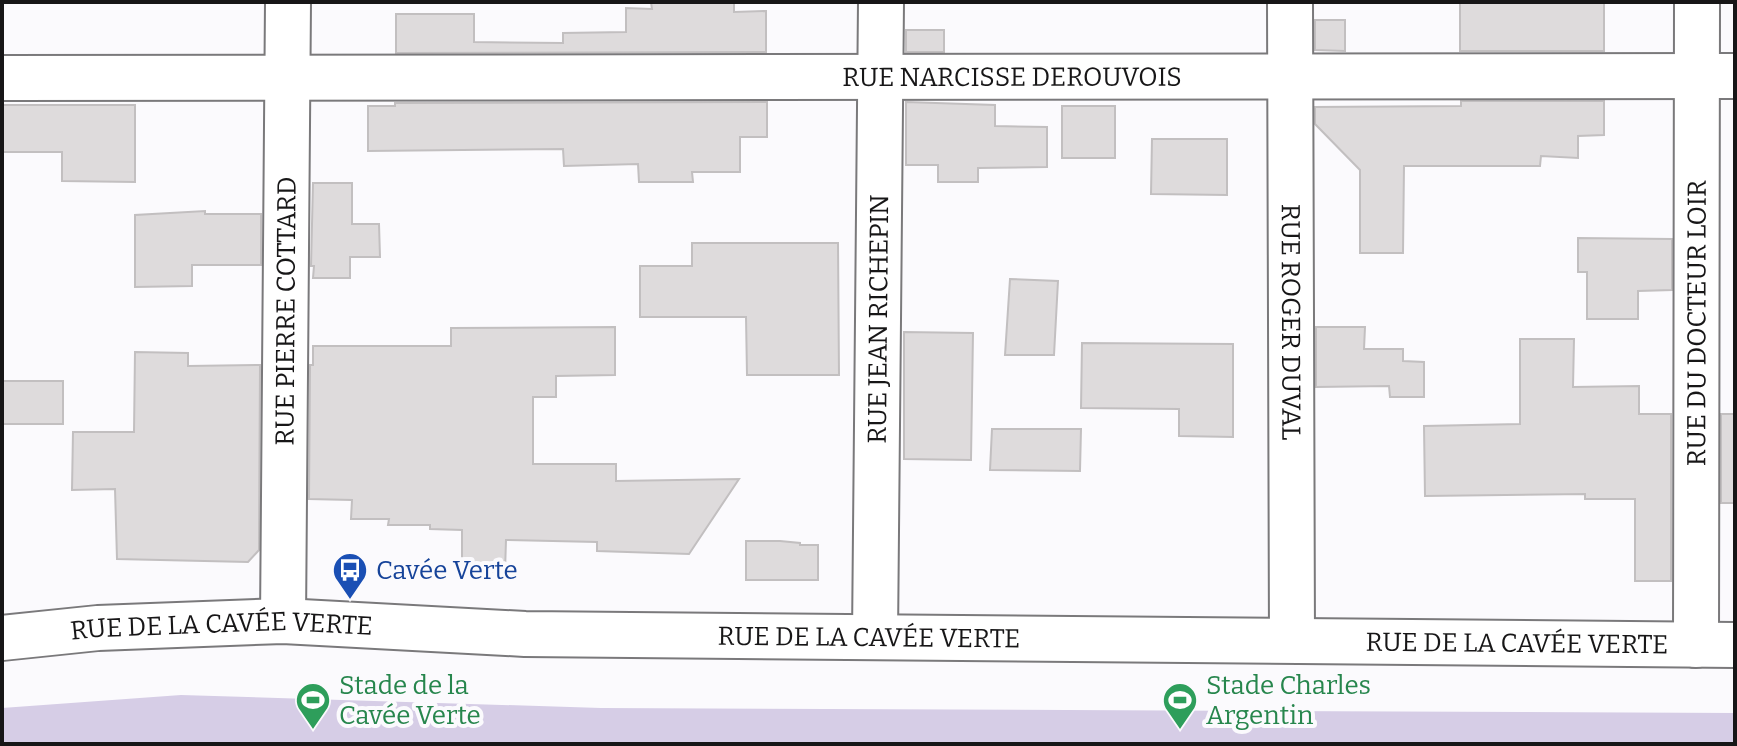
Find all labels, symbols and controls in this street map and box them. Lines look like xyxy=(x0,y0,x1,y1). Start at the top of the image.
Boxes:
street label: RUE NARCISSE DEROUVOIS xyxy=(842,61,1182,93)
street label: RUE PIERRE COTTARD xyxy=(269,176,302,446)
street label: RUE DU DOCTEUR LOIR xyxy=(1681,180,1712,466)
street label: RUE JEAN RICHEPIN xyxy=(861,194,895,444)
street label: RUE ROGER DUVAL xyxy=(1275,204,1307,440)
bus stop icon: Cavée Verte xyxy=(331,551,369,601)
place label: Cavée Verte xyxy=(376,555,518,586)
street label: RUE DE LA CAVÉE VERTE xyxy=(69,605,373,646)
street label: RUE DE LA CAVÉE VERTE xyxy=(718,620,1020,654)
street label: RUE DE LA CAVÉE VERTE xyxy=(1366,626,1668,660)
place label: Stade de la Cavée Verte xyxy=(339,670,481,731)
place label: Stade Charles Argentin xyxy=(1206,670,1371,731)
sports icon: Stade de la Cavée Verte xyxy=(294,681,332,731)
sports icon: Stade Charles Argentin xyxy=(1161,681,1199,731)

